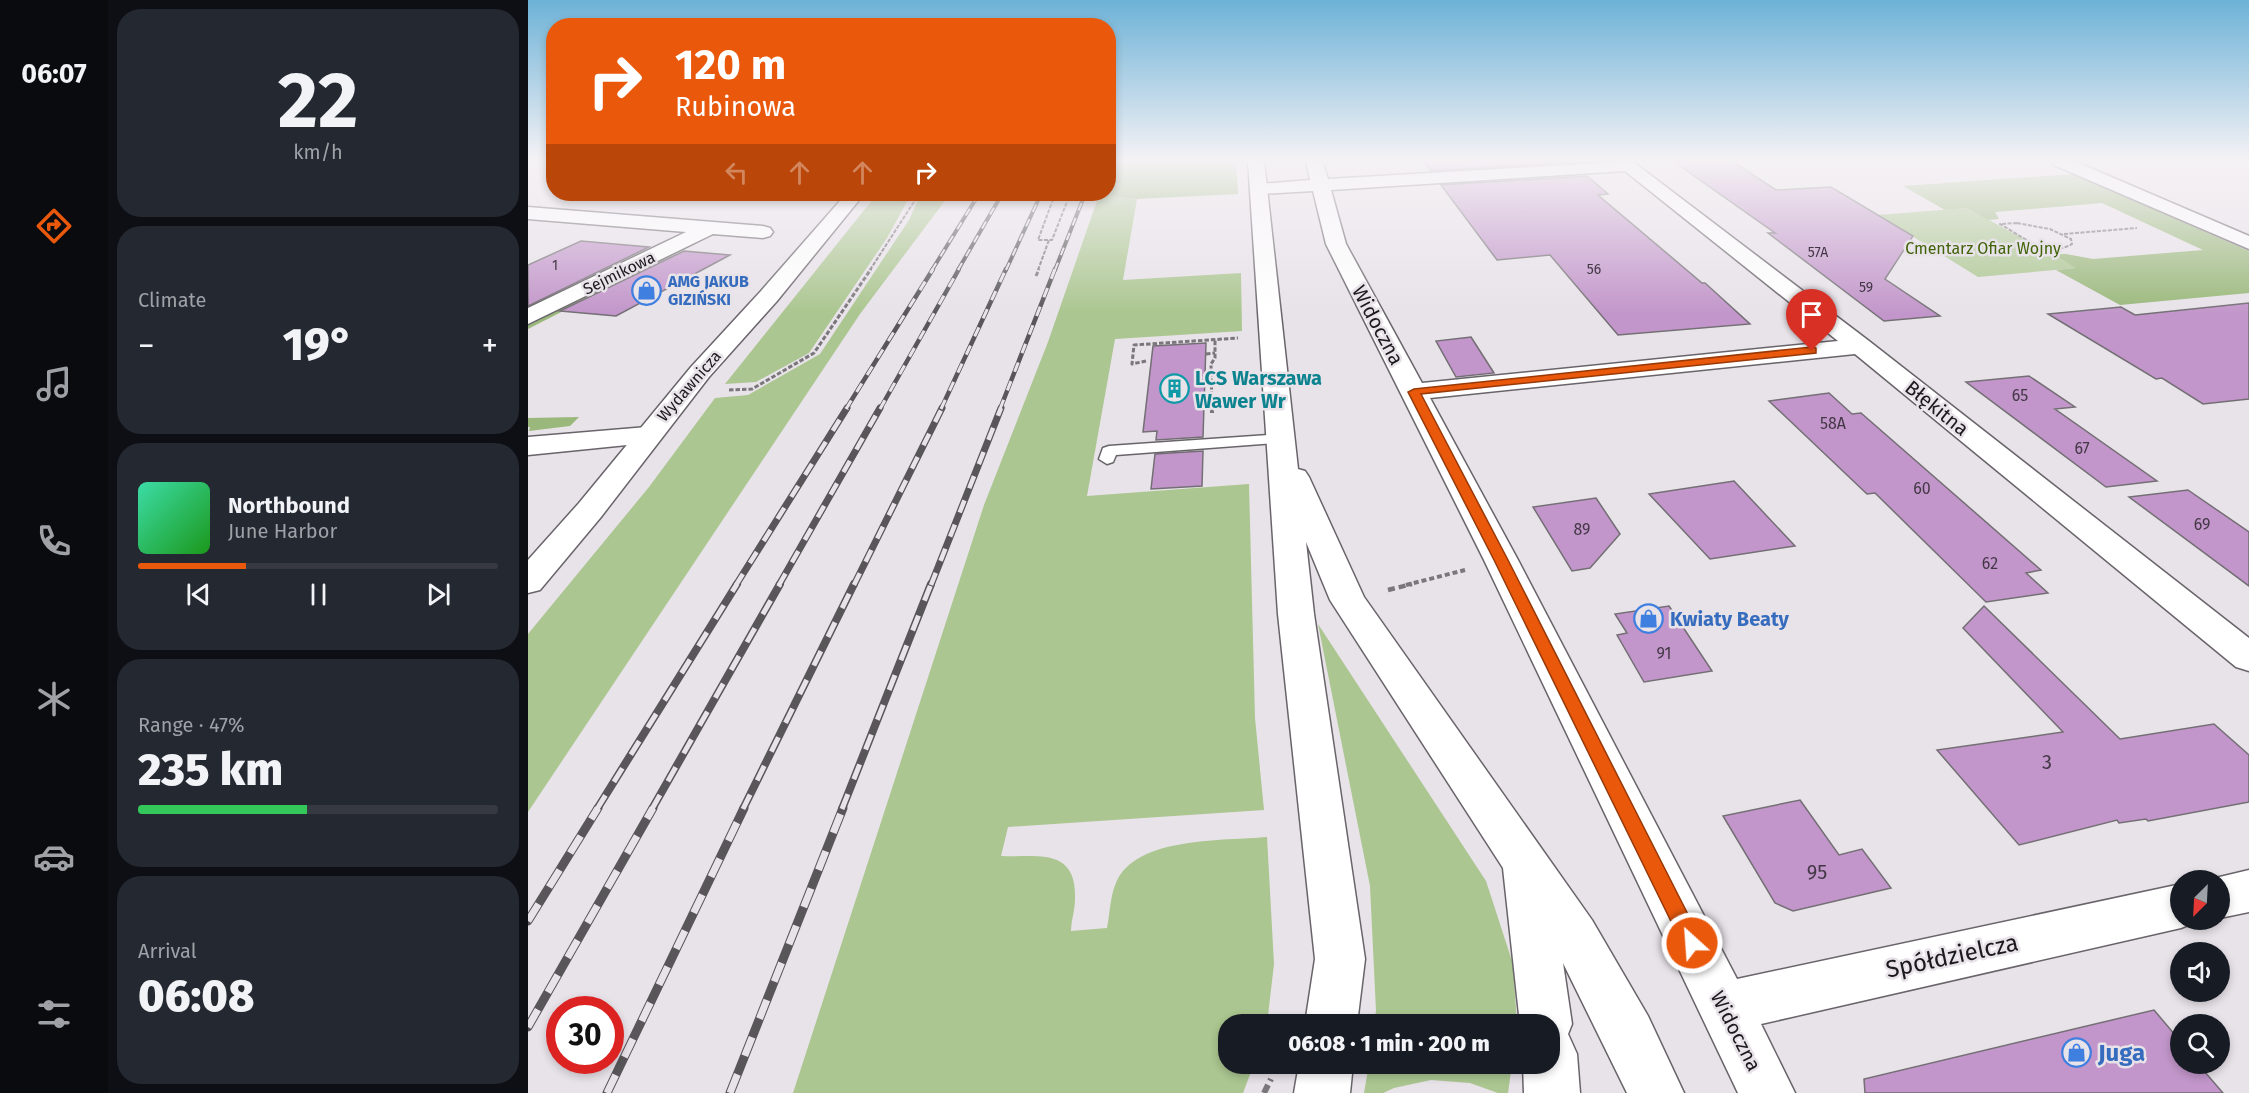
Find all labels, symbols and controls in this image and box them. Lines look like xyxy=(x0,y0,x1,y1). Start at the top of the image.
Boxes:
text: 120 m xyxy=(675,40,786,90)
icon: right xyxy=(576,42,654,120)
text: 22 xyxy=(278,54,358,148)
text: 06:07 xyxy=(21,58,87,90)
text: Rubinowa xyxy=(675,91,796,123)
text: km/h xyxy=(293,140,343,164)
icon: left xyxy=(720,156,753,189)
icon: ahead xyxy=(783,156,816,189)
icon: ahead xyxy=(846,156,879,189)
icon: right xyxy=(909,156,942,189)
icon: directions xyxy=(33,205,75,247)
park label: Cmentarz Ofiar Wojny xyxy=(1905,239,2061,258)
house number: 57A xyxy=(1808,244,1828,261)
street label: Sejmikowa xyxy=(580,247,658,299)
house number: 1 xyxy=(552,257,558,274)
house number: 56 xyxy=(1587,261,1601,278)
place label: AMG JAKUB GIZIŃSKI xyxy=(667,272,749,309)
shop icon: AMG JAKUB GIZIŃSKI xyxy=(631,274,663,306)
house number: 59 xyxy=(1859,279,1873,296)
street label: Widoczna xyxy=(1347,281,1409,369)
text: Climate xyxy=(138,288,206,312)
pin xyxy=(1786,289,1837,351)
icon: arrive xyxy=(1795,298,1828,331)
text: 19° xyxy=(283,318,353,372)
text: − xyxy=(138,326,155,366)
text: + xyxy=(482,326,498,366)
street label: Wydawnicza xyxy=(653,347,725,425)
icon: music xyxy=(33,363,75,405)
place label: LCS Warszawa Wawer Wr xyxy=(1195,366,1322,413)
building icon: LCS Warszawa Wawer Wr xyxy=(1158,373,1190,405)
street label: Błękitna xyxy=(1900,375,1974,441)
house number: 65 xyxy=(2012,386,2028,405)
house number: 58A xyxy=(1820,414,1847,433)
house number: 67 xyxy=(2074,439,2090,458)
house number: 60 xyxy=(1913,479,1931,498)
text: Northbound xyxy=(228,492,350,519)
house number: 69 xyxy=(2194,515,2210,534)
text: June Harbor xyxy=(228,519,337,543)
icon: phone xyxy=(33,520,75,562)
house number: 89 xyxy=(1574,520,1590,539)
house number: 62 xyxy=(1982,554,1998,573)
icon: previous xyxy=(182,578,215,611)
icon: pause xyxy=(302,578,335,611)
icon: next xyxy=(422,578,455,611)
shop icon: Kwiaty Beaty xyxy=(1633,603,1665,635)
place label: Kwiaty Beaty xyxy=(1670,607,1790,631)
house number: 91 xyxy=(1656,644,1672,663)
icon: climate xyxy=(33,678,75,720)
text: Range · 47% xyxy=(138,713,245,737)
text: 235 km xyxy=(138,743,283,797)
house number: 3 xyxy=(2042,750,2052,774)
icon: car xyxy=(33,836,75,878)
house number: 95 xyxy=(1807,860,1827,884)
north arrow xyxy=(2170,870,2230,930)
map controls xyxy=(2170,870,2230,1074)
position arrow xyxy=(1660,911,1724,975)
street label: Spółdzielcza xyxy=(1883,928,2021,984)
text: Arrival xyxy=(138,939,197,963)
button: sound xyxy=(2170,942,2230,1002)
text: 06:08 xyxy=(138,969,255,1023)
street label: Widoczna xyxy=(1706,987,1766,1075)
icon: filters xyxy=(33,993,75,1035)
speed limit sign: 30 xyxy=(546,996,624,1074)
button: search xyxy=(2170,1014,2230,1074)
text: 06:08 · 1 min · 200 m xyxy=(1288,1030,1490,1057)
shop icon: Juga xyxy=(2061,1037,2093,1069)
place label: Juga xyxy=(2097,1039,2145,1067)

